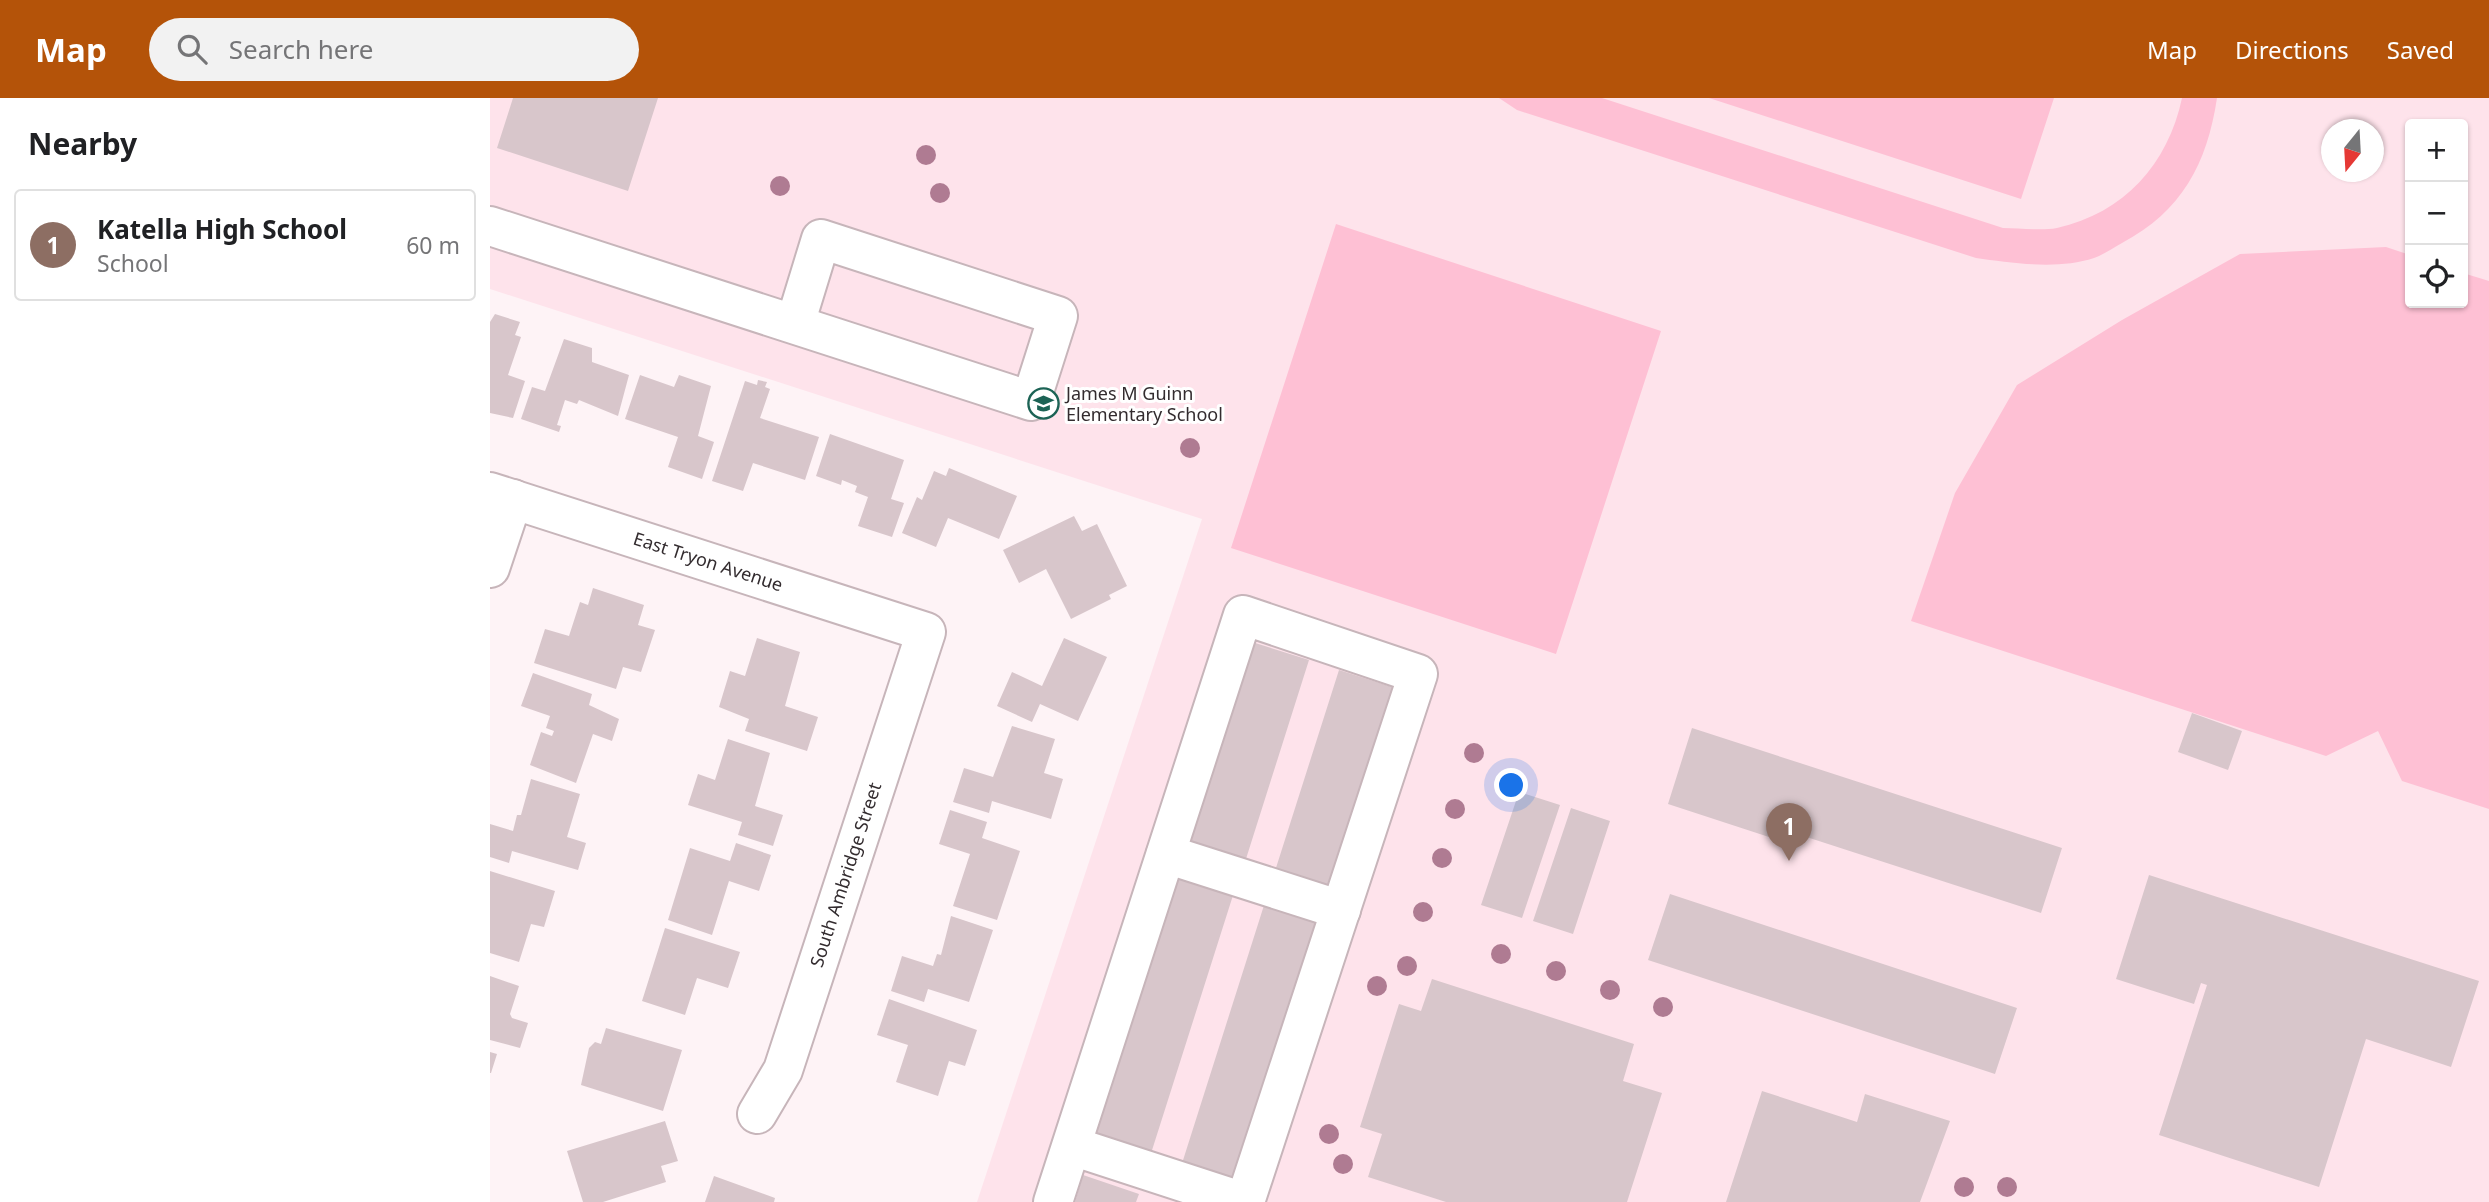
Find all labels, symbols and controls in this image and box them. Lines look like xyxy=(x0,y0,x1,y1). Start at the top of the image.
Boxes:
search box xyxy=(149,18,639,81)
text: Map xyxy=(35,27,107,72)
icon: search xyxy=(173,30,211,68)
text: Search here xyxy=(229,31,373,67)
text: Map xyxy=(2147,33,2197,66)
text: Directions xyxy=(2235,33,2349,66)
text: Saved xyxy=(2387,33,2454,66)
north arrow xyxy=(2321,119,2384,182)
map controls xyxy=(2405,119,2468,308)
button: + xyxy=(2405,119,2468,182)
text: Nearby xyxy=(28,123,137,164)
button: − xyxy=(2405,182,2468,245)
text: Katella High School xyxy=(97,211,347,247)
text: 1 xyxy=(46,229,60,261)
text: 60 m xyxy=(406,229,460,261)
button: locate xyxy=(2405,245,2468,308)
text: School xyxy=(97,247,169,279)
place label: James M Guinn Elementary School xyxy=(1064,381,1223,426)
school or university icon: James M Guinn Elementary School xyxy=(1026,387,1060,421)
street label: East Tryon Avenue xyxy=(631,526,786,596)
your location xyxy=(1494,768,1528,802)
street label: South Ambridge Street xyxy=(804,779,886,970)
pin: 1 xyxy=(1766,803,1812,861)

